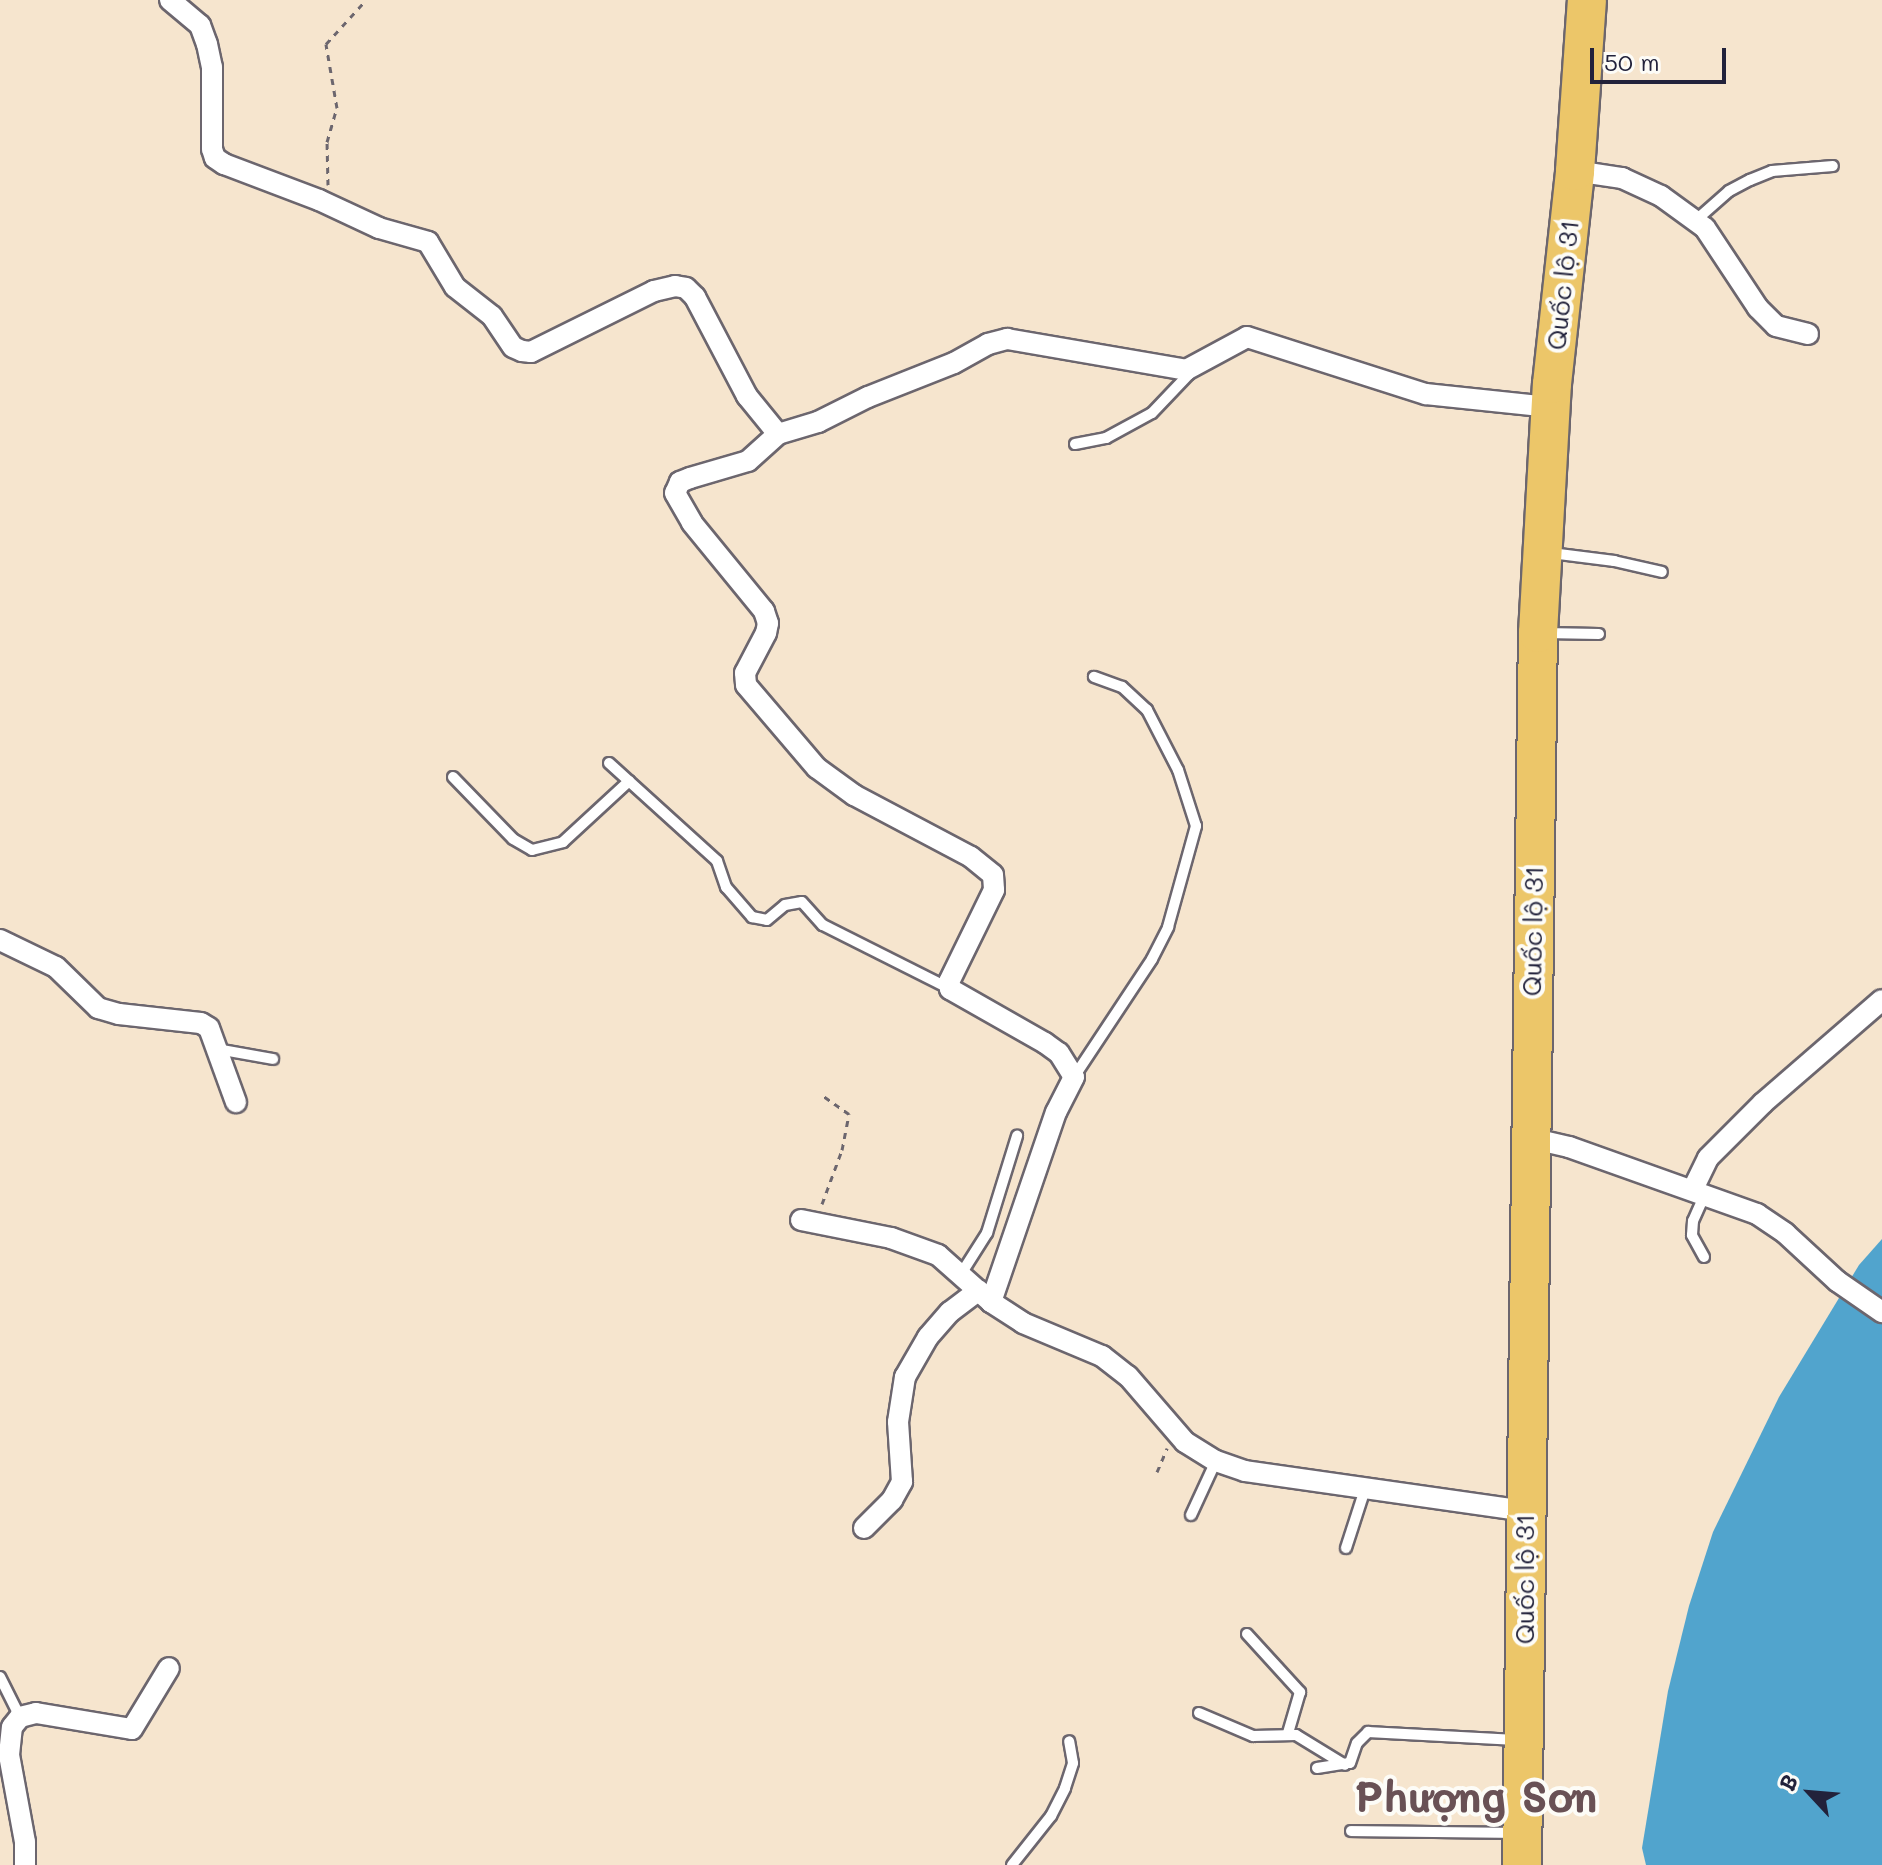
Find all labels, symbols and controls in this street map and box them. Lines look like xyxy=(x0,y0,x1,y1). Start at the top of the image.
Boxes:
scale bar xyxy=(1594,32,1730,82)
text: 50 m xyxy=(1604,46,1660,77)
street label: Quốc lộ 31 xyxy=(1541,218,1585,352)
street label: Quốc lộ 31 xyxy=(1516,865,1550,997)
street label: Quốc lộ 31 xyxy=(1509,1514,1541,1644)
north arrow xyxy=(1770,1753,1850,1833)
text: B xyxy=(1772,1769,1804,1795)
district label: Phượng Sơn xyxy=(1355,1771,1597,1821)

